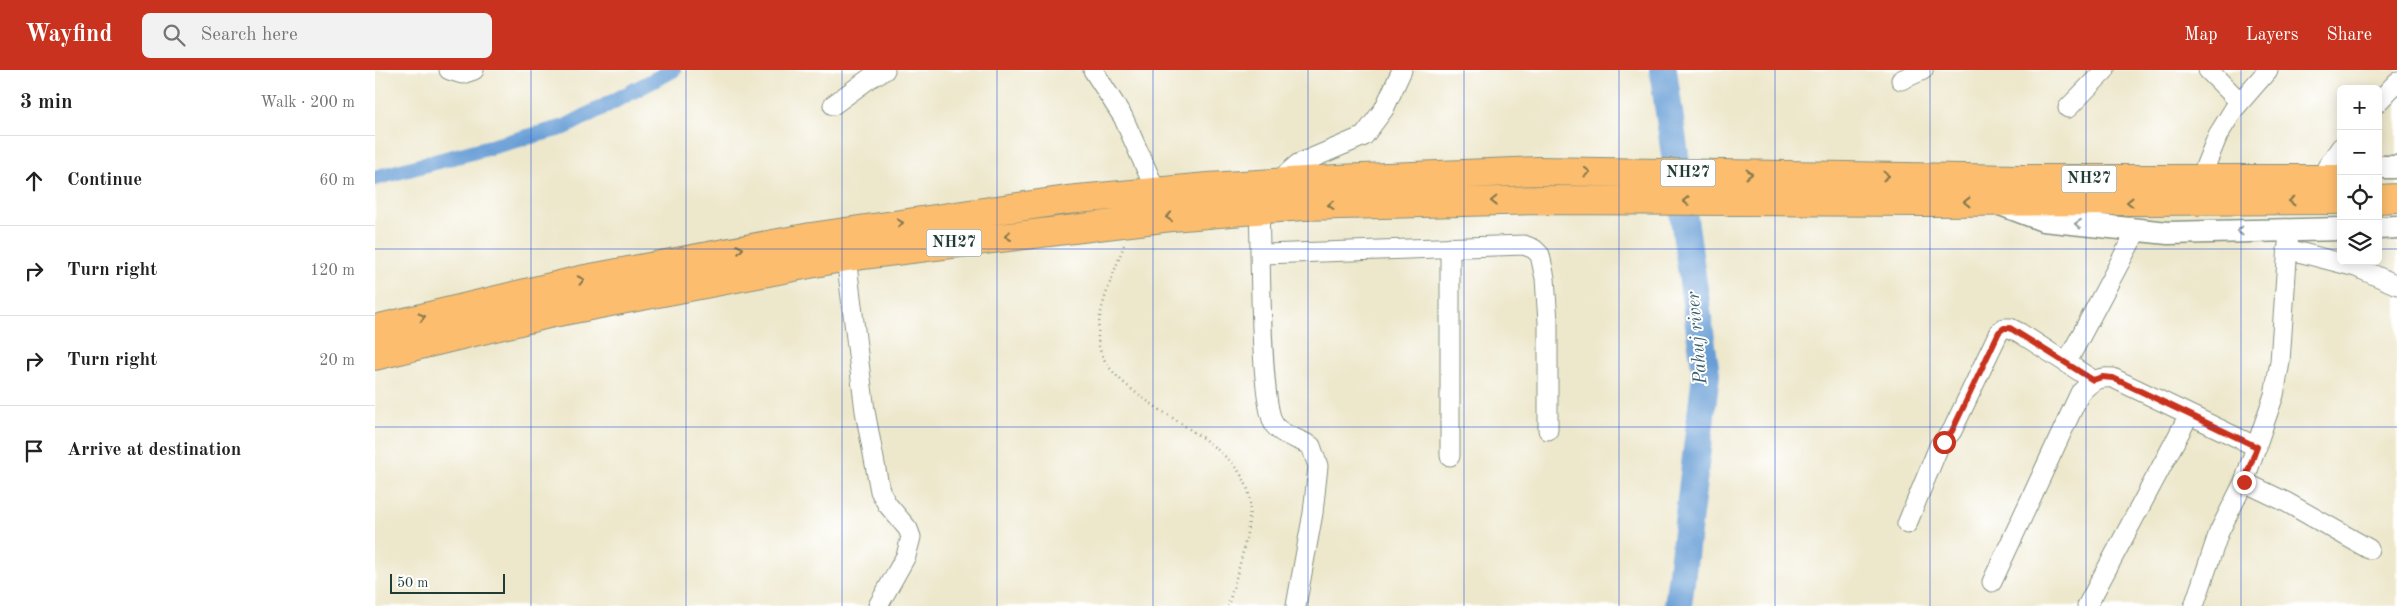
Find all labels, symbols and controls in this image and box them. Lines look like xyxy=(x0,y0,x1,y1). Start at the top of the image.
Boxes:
search box xyxy=(142,13,492,58)
icon: search xyxy=(160,21,188,49)
text: Wayfind xyxy=(25,23,112,47)
text: Search here xyxy=(200,26,298,45)
text: Map xyxy=(2184,26,2218,44)
text: Layers xyxy=(2246,26,2298,44)
text: Share xyxy=(2326,26,2372,44)
map controls xyxy=(2337,85,2382,265)
button: + xyxy=(2337,85,2382,130)
text: 3 min xyxy=(20,92,73,113)
text: Walk · 200 m xyxy=(260,95,355,111)
button: − xyxy=(2337,130,2382,175)
road number: NH27 xyxy=(1661,160,1715,186)
one-way arrow xyxy=(1583,166,1591,177)
road number: NH27 xyxy=(2061,166,2117,192)
icon: ahead xyxy=(20,167,48,195)
one-way arrow xyxy=(1746,169,1753,179)
text: Continue xyxy=(67,171,142,190)
one-way arrow xyxy=(1882,171,1890,181)
text: 60 m xyxy=(319,173,355,189)
button: locate xyxy=(2337,175,2382,220)
one-way arrow xyxy=(1489,196,1497,206)
one-way arrow xyxy=(1682,196,1690,206)
one-way arrow xyxy=(2288,196,2296,206)
one-way arrow xyxy=(1963,197,1970,207)
one-way arrow xyxy=(2125,197,2133,207)
one-way arrow xyxy=(1327,200,1335,211)
one-way arrow xyxy=(1165,211,1173,222)
one-way arrow xyxy=(896,218,905,228)
one-way arrow xyxy=(2073,219,2081,230)
button: layers xyxy=(2337,220,2382,265)
one-way arrow xyxy=(2235,226,2243,236)
road number: NH27 xyxy=(927,230,981,257)
one-way arrow xyxy=(1003,230,1011,241)
one-way arrow xyxy=(736,245,744,255)
icon: right xyxy=(20,257,48,285)
text: Turn right xyxy=(67,261,157,280)
text: 120 m xyxy=(310,263,355,279)
one-way arrow xyxy=(576,276,585,286)
water label: Pahuj river xyxy=(1684,290,1712,386)
one-way arrow xyxy=(418,312,427,323)
icon: right xyxy=(20,347,48,375)
text: Turn right xyxy=(67,351,157,370)
text: 20 m xyxy=(319,353,355,369)
route start xyxy=(1933,431,1956,454)
icon: arrive xyxy=(20,437,48,465)
text: Arrive at destination xyxy=(67,441,241,460)
route end xyxy=(2233,471,2256,494)
scale bar xyxy=(390,571,505,594)
text: 50 m xyxy=(397,576,428,590)

